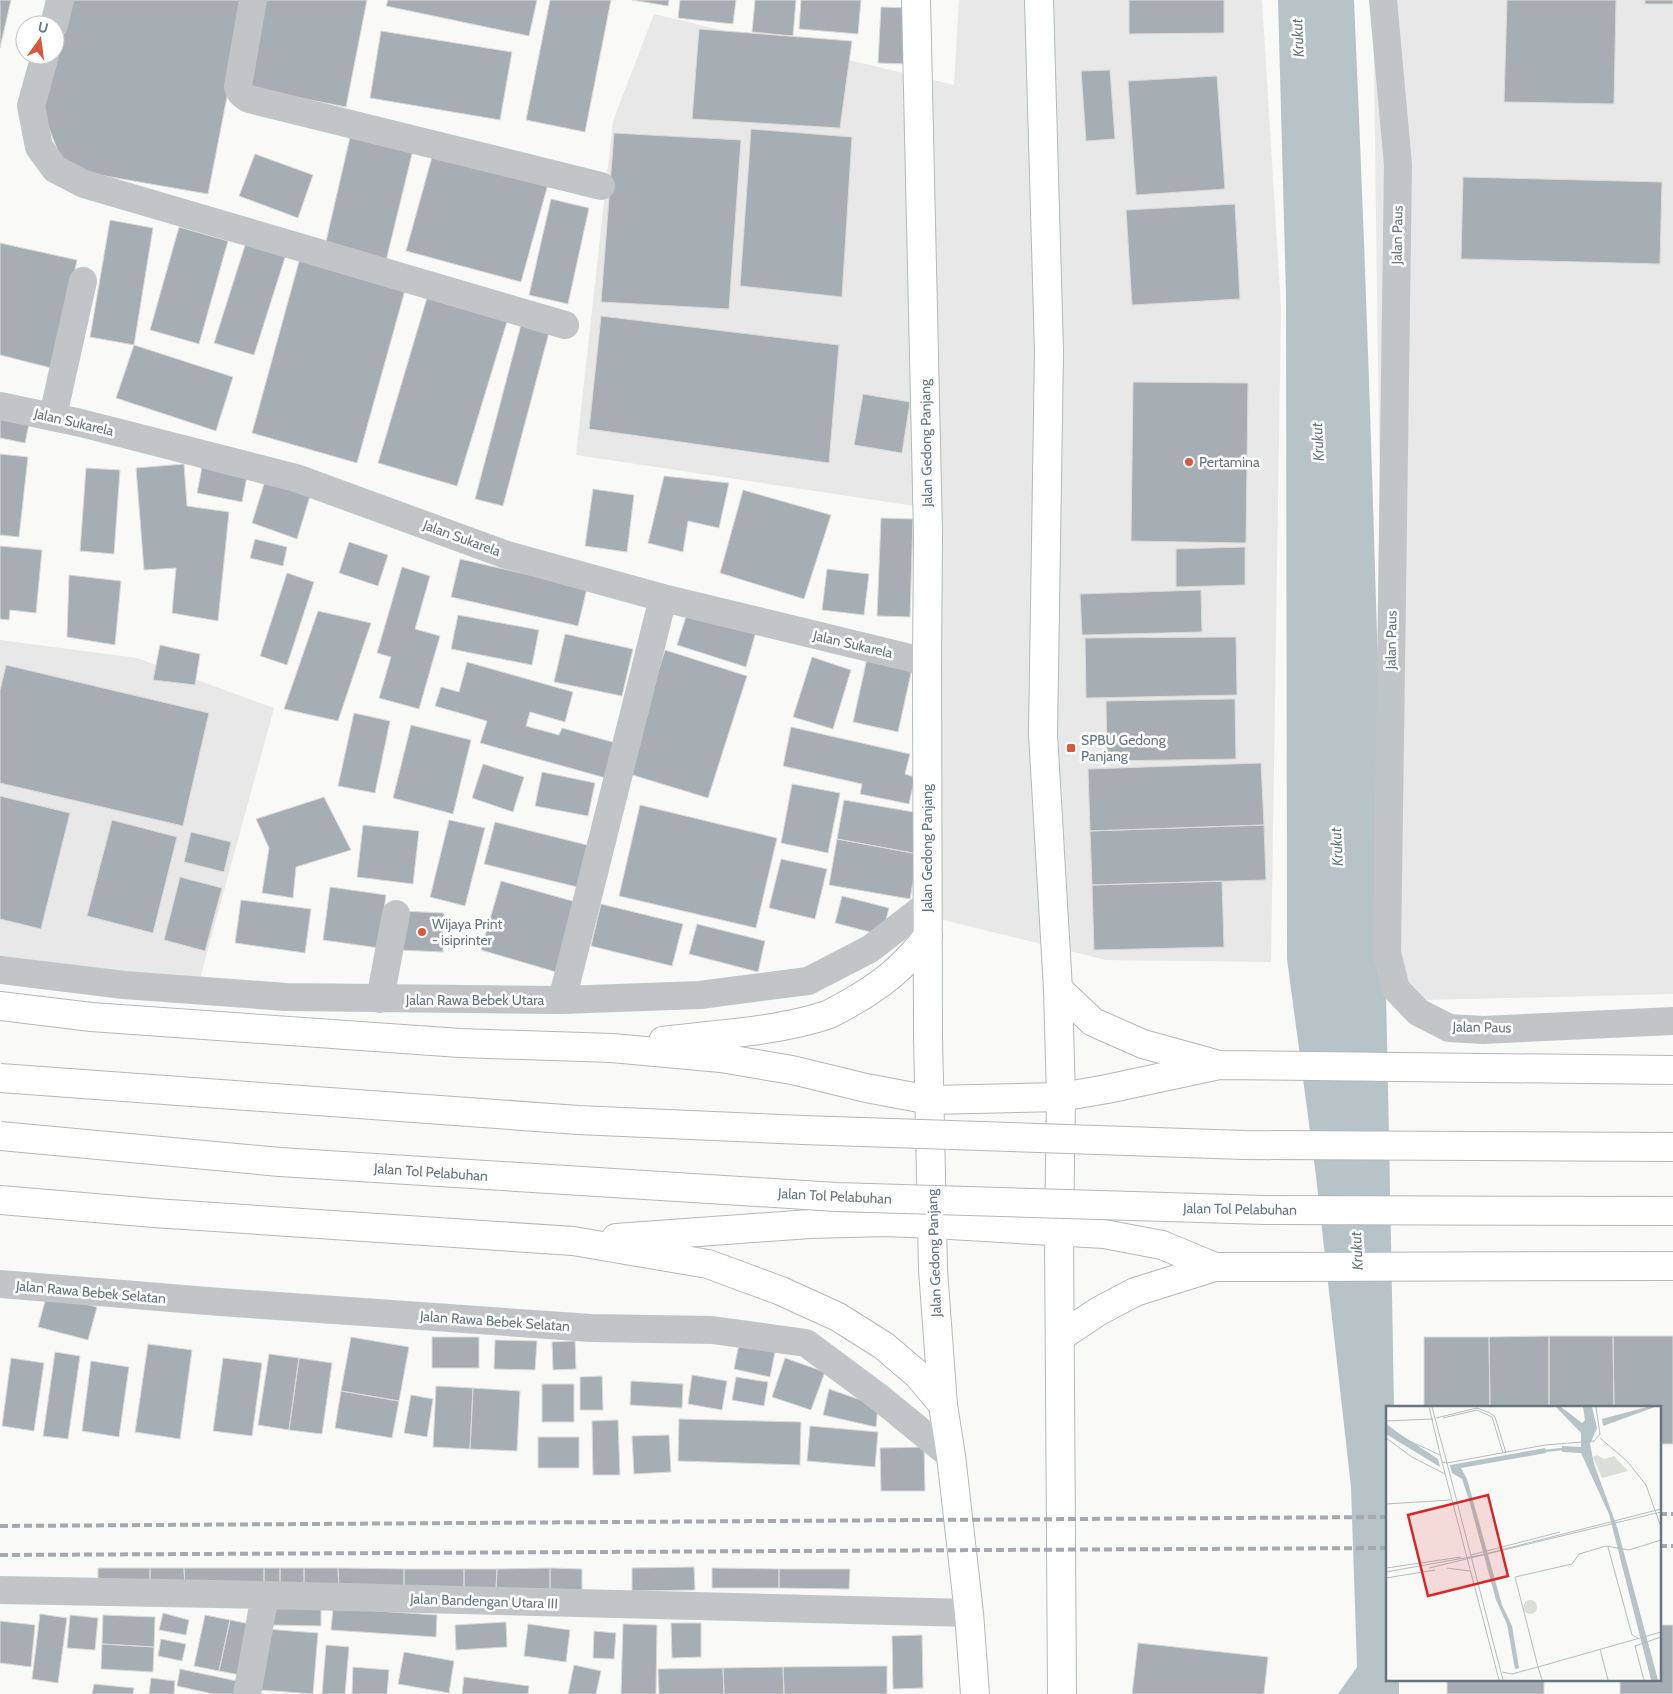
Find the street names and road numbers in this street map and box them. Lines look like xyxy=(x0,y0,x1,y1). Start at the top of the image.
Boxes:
street label: Jalan Paus xyxy=(1387,205,1407,266)
street label: Jalan Gedong Panjang xyxy=(916,378,936,508)
street label: Jalan Sukarela xyxy=(32,404,116,440)
street label: Jalan Sukarela xyxy=(420,515,503,560)
street label: Jalan Paus xyxy=(1381,610,1401,671)
street label: Jalan Sukarela xyxy=(811,626,895,662)
street label: Jalan Gedong Panjang xyxy=(918,783,936,913)
street label: Jalan Rawa Bebek Utara xyxy=(405,991,544,1009)
street label: Jalan Paus xyxy=(1451,1017,1512,1037)
street label: Jalan Tol Pelabuhan xyxy=(373,1159,489,1185)
street label: Jalan Tol Pelabuhan xyxy=(777,1184,893,1208)
street label: Jalan Gedong Panjang xyxy=(923,1188,945,1318)
street label: Jalan Tol Pelabuhan xyxy=(1182,1199,1297,1219)
street label: Jalan Rawa Bebek Selatan xyxy=(14,1276,167,1308)
street label: Jalan Rawa Bebek Selatan xyxy=(418,1307,571,1335)
street label: Jalan Bandengan Utara III xyxy=(409,1589,558,1613)

